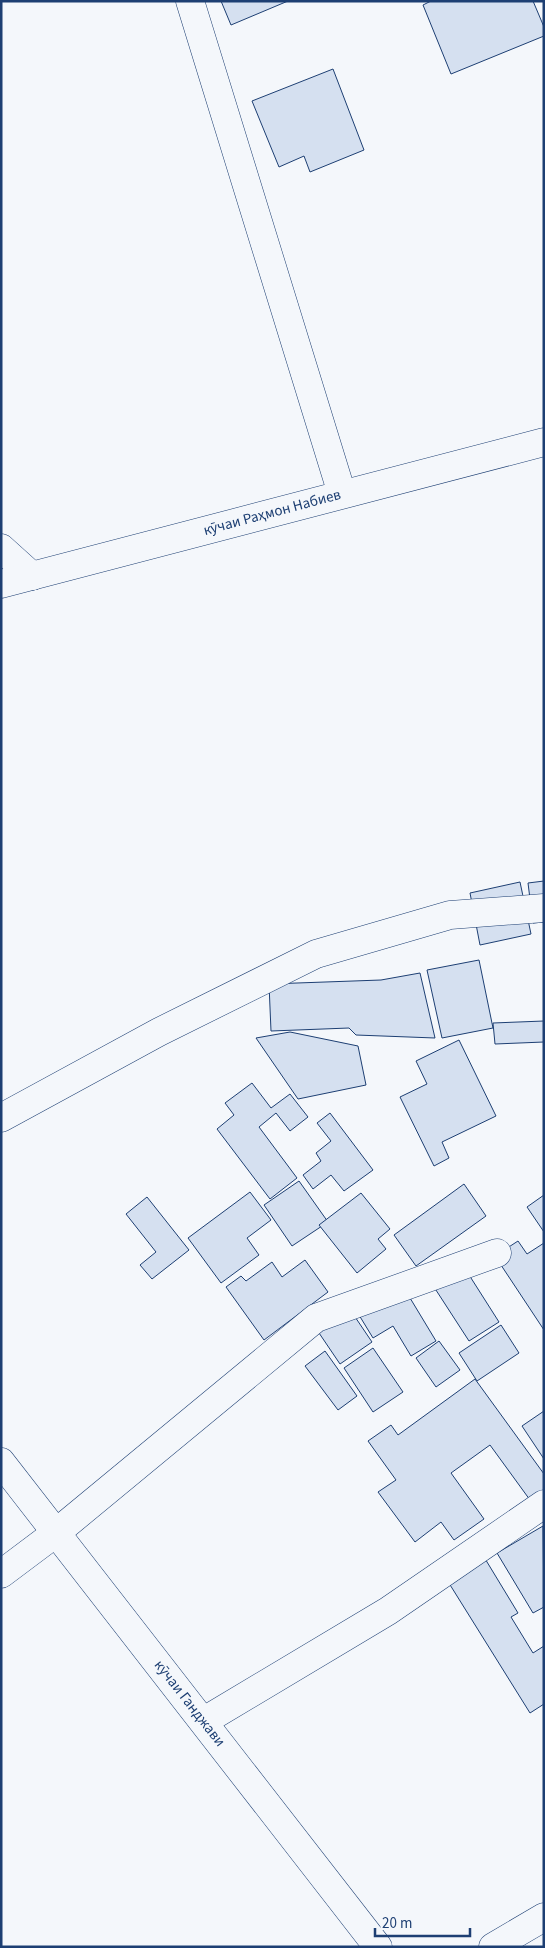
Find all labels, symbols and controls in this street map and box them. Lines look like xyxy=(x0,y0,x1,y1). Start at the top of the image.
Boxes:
street label: кӯчаи Раҳмон Набиев xyxy=(201,484,344,541)
street label: кӯчаи Ганджави xyxy=(149,1655,230,1751)
scale bar xyxy=(375,1906,470,1938)
text: 20 m xyxy=(382,1913,412,1934)

